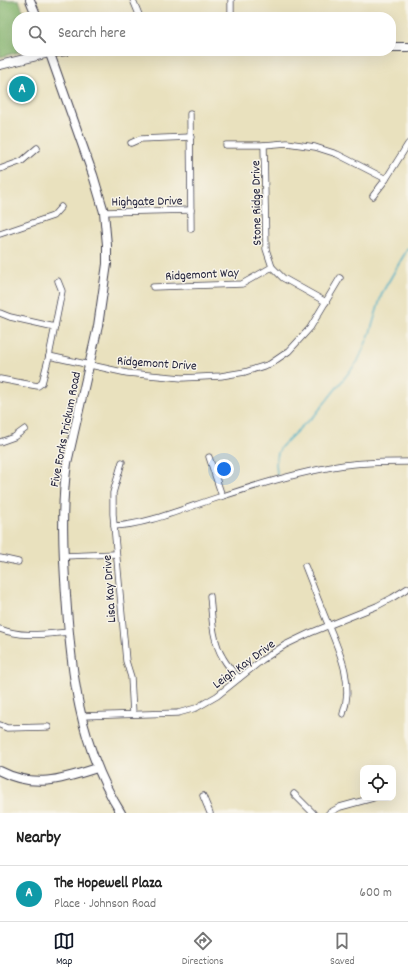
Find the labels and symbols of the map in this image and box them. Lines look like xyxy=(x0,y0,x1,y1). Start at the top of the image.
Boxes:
pin: A xyxy=(9,74,35,104)
street label: Stone Ridge Drive xyxy=(247,160,268,246)
street label: Highgate Drive xyxy=(111,192,183,213)
street label: Ridgemont Way xyxy=(165,264,240,287)
street label: Ridgemont Drive xyxy=(116,352,198,377)
street label: Five Forks Trickum Road xyxy=(46,370,87,489)
your location xyxy=(214,459,234,479)
street label: Lisa Kay Drive xyxy=(99,554,122,623)
street label: Leigh Kay Drive xyxy=(209,636,280,694)

